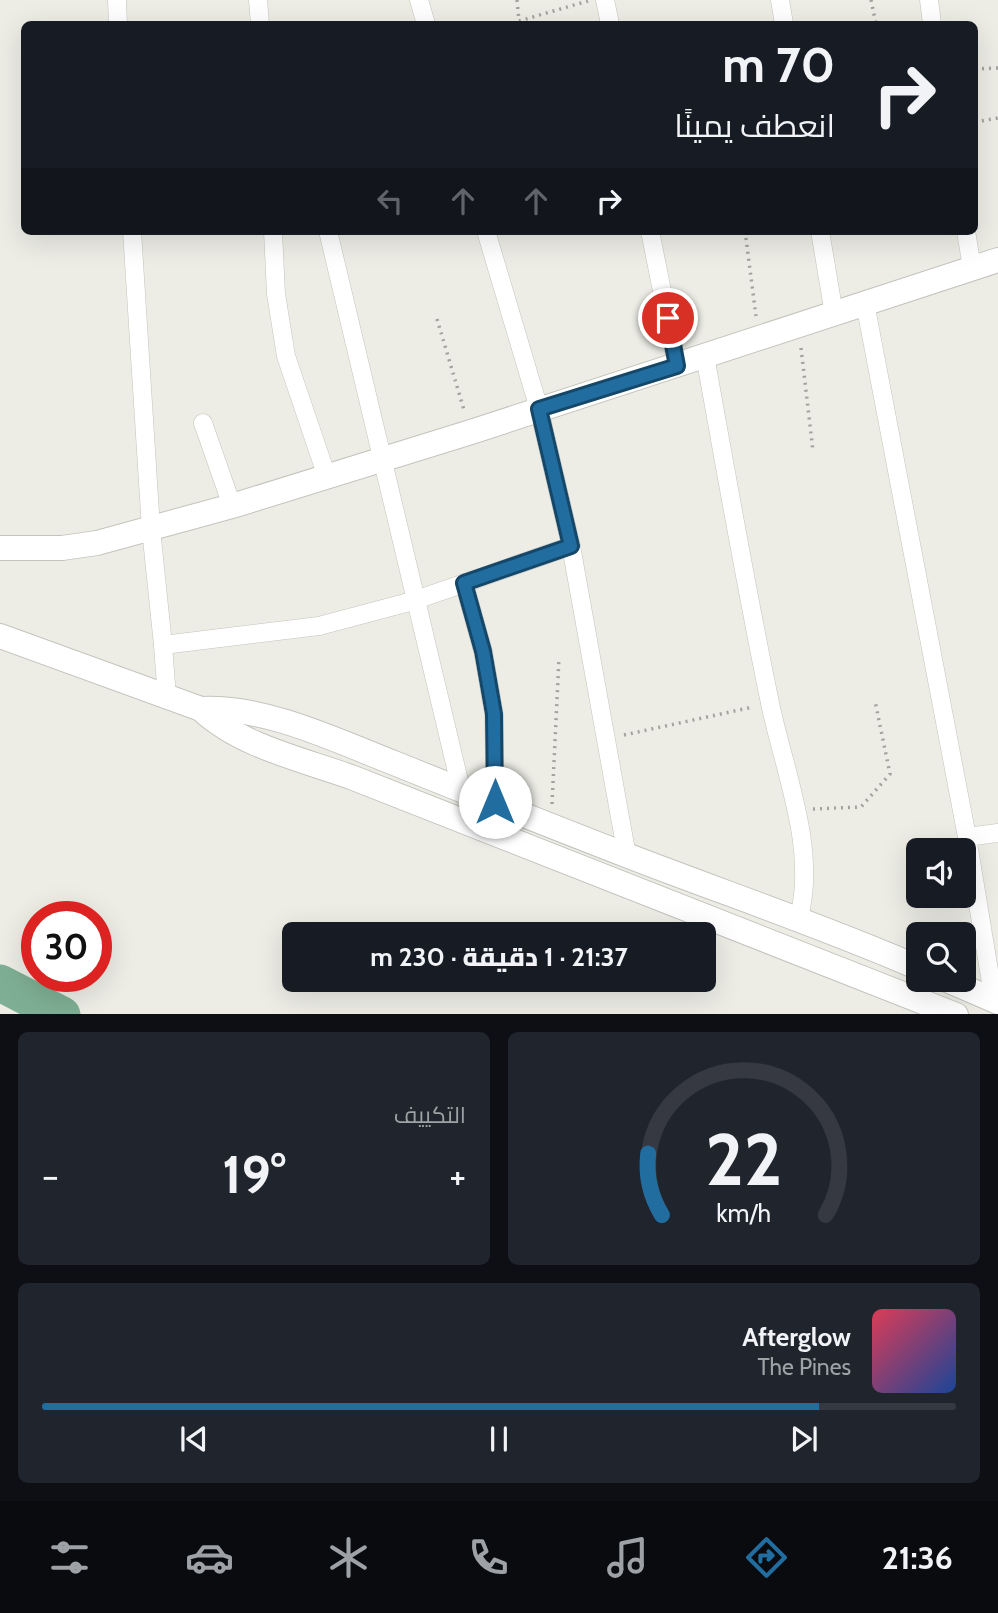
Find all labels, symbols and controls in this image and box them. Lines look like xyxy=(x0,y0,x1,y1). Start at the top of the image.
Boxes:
text: 70 m xyxy=(722,35,835,94)
icon: right xyxy=(859,49,950,140)
text: انعطف يمينًا xyxy=(674,106,835,145)
icon: left xyxy=(371,182,409,220)
icon: ahead xyxy=(444,182,482,220)
icon: ahead xyxy=(517,182,555,220)
icon: right xyxy=(590,182,628,220)
pin xyxy=(638,288,698,348)
icon: arrive xyxy=(649,299,687,337)
position arrow xyxy=(458,765,532,839)
map controls xyxy=(906,838,976,992)
button: sound xyxy=(906,838,976,908)
speed limit sign: 30 xyxy=(21,901,112,992)
button: search xyxy=(906,922,976,992)
text: 21:37 · 1 دقيقة · 230 m xyxy=(370,941,628,973)
text: التكييف xyxy=(394,1101,466,1129)
text: 22 xyxy=(705,1115,783,1203)
text: 19° xyxy=(222,1143,286,1206)
text: − xyxy=(42,1152,59,1199)
text: + xyxy=(449,1152,466,1199)
text: km/h xyxy=(717,1197,771,1227)
text: Afterglow xyxy=(742,1321,851,1353)
text: The Pines xyxy=(757,1353,851,1381)
icon: previous xyxy=(175,1420,213,1458)
icon: pause xyxy=(480,1420,518,1458)
icon: next xyxy=(785,1420,823,1458)
icon: filters xyxy=(45,1533,94,1582)
icon: car xyxy=(185,1533,234,1582)
icon: climate xyxy=(324,1533,373,1582)
icon: phone xyxy=(464,1533,513,1582)
icon: music xyxy=(603,1533,652,1582)
icon: directions xyxy=(742,1533,791,1582)
text: 21:36 xyxy=(882,1538,953,1577)

